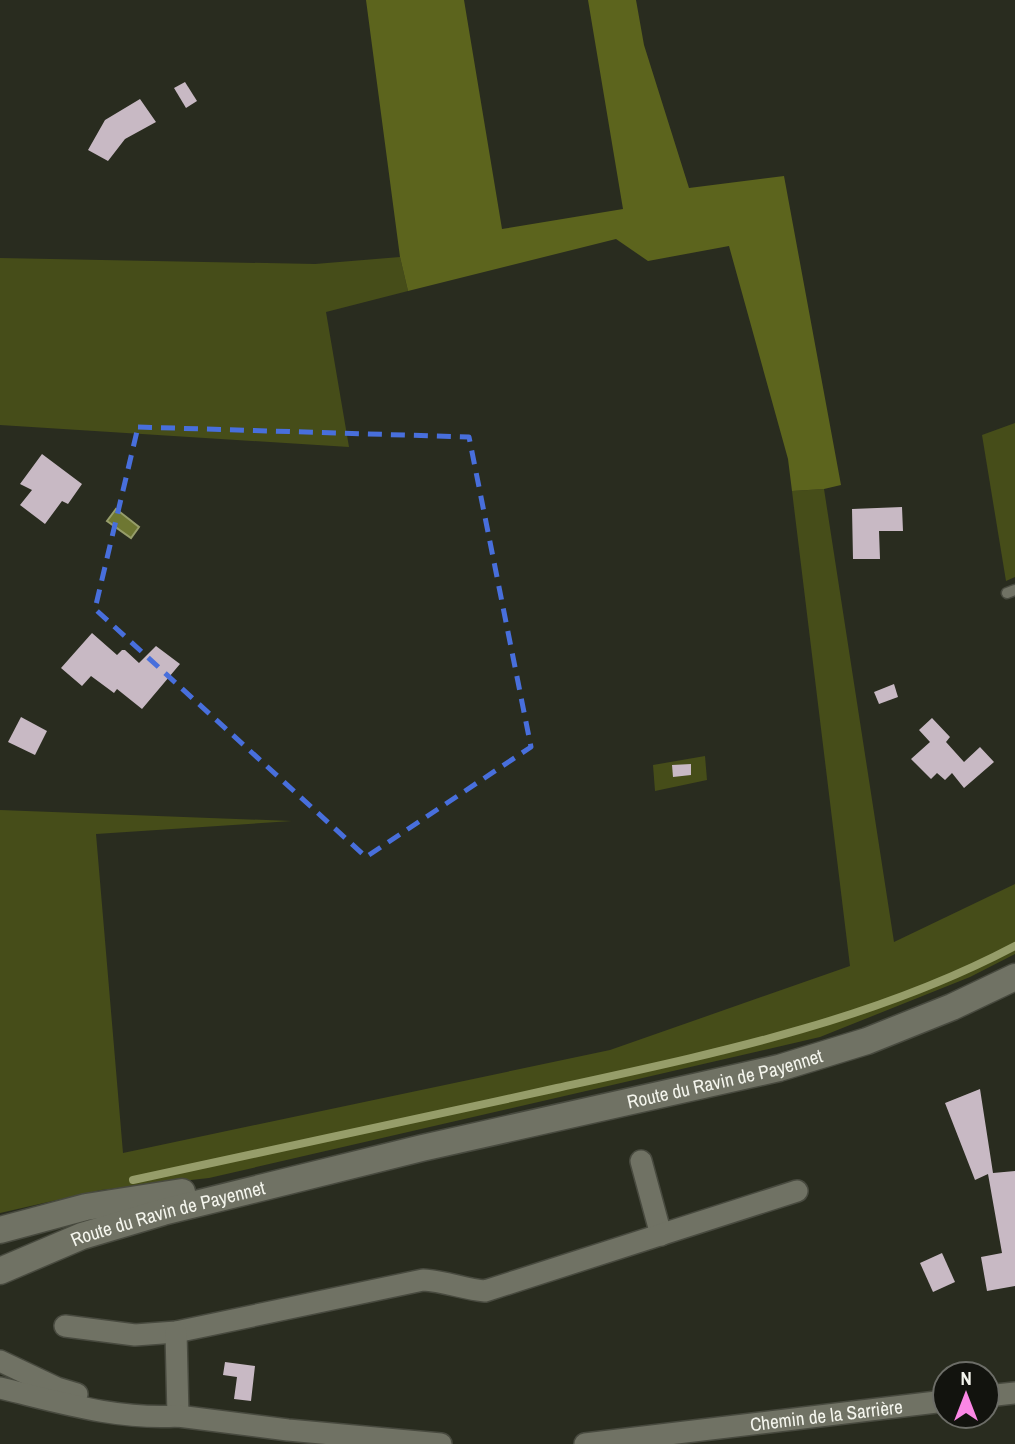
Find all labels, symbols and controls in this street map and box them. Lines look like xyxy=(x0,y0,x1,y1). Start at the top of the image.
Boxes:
street label: Route du Ravin de Payennet xyxy=(624,1042,826,1115)
street label: Route du Ravin de Payennet xyxy=(66,1174,268,1252)
north arrow xyxy=(931,1360,1001,1430)
text: N xyxy=(960,1365,972,1391)
street label: Chemin de la Sarrière xyxy=(749,1393,904,1437)

